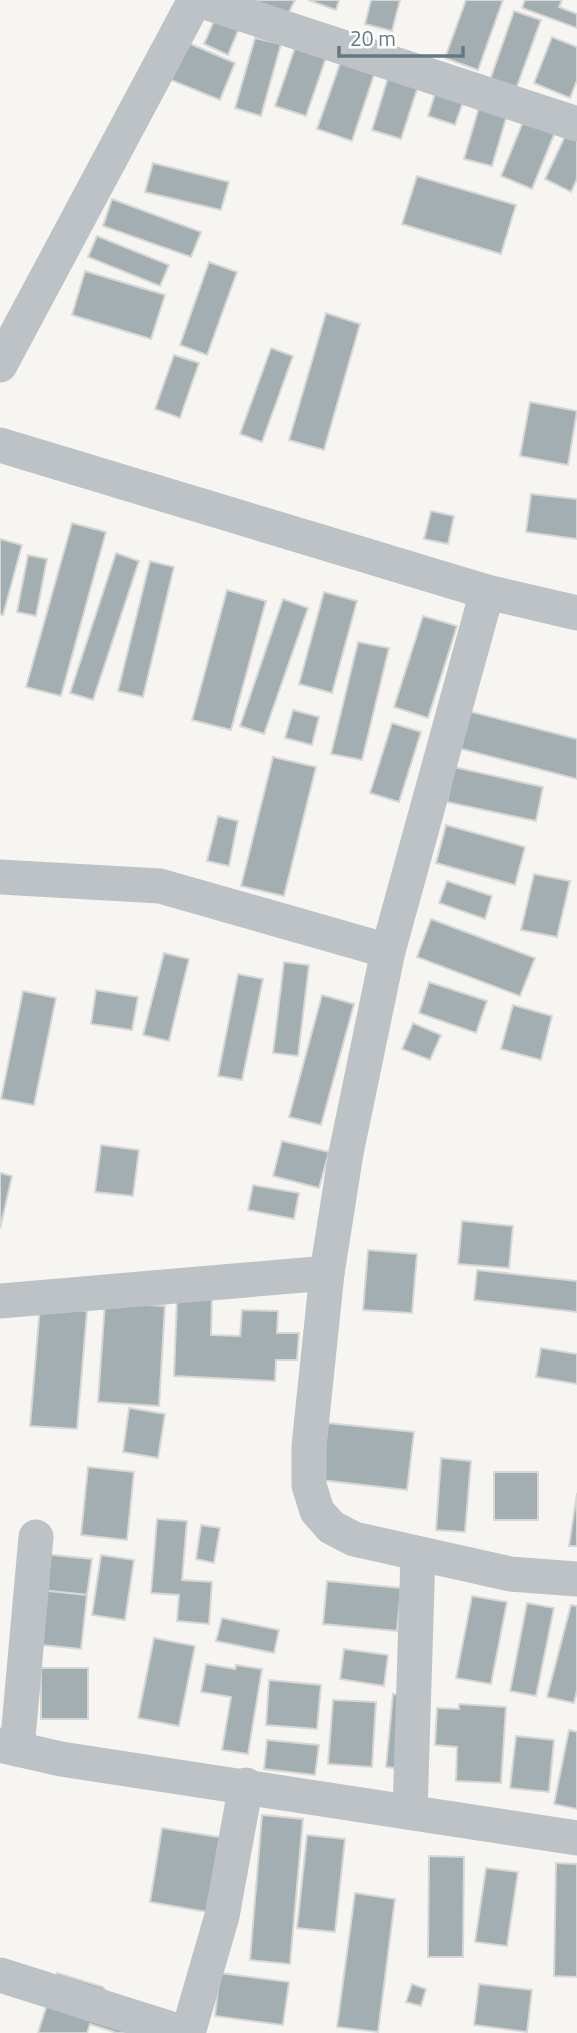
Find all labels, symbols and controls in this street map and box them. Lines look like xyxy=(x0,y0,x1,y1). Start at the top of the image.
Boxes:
scale bar xyxy=(339,14,463,58)
text: 20 m xyxy=(350,22,396,54)

